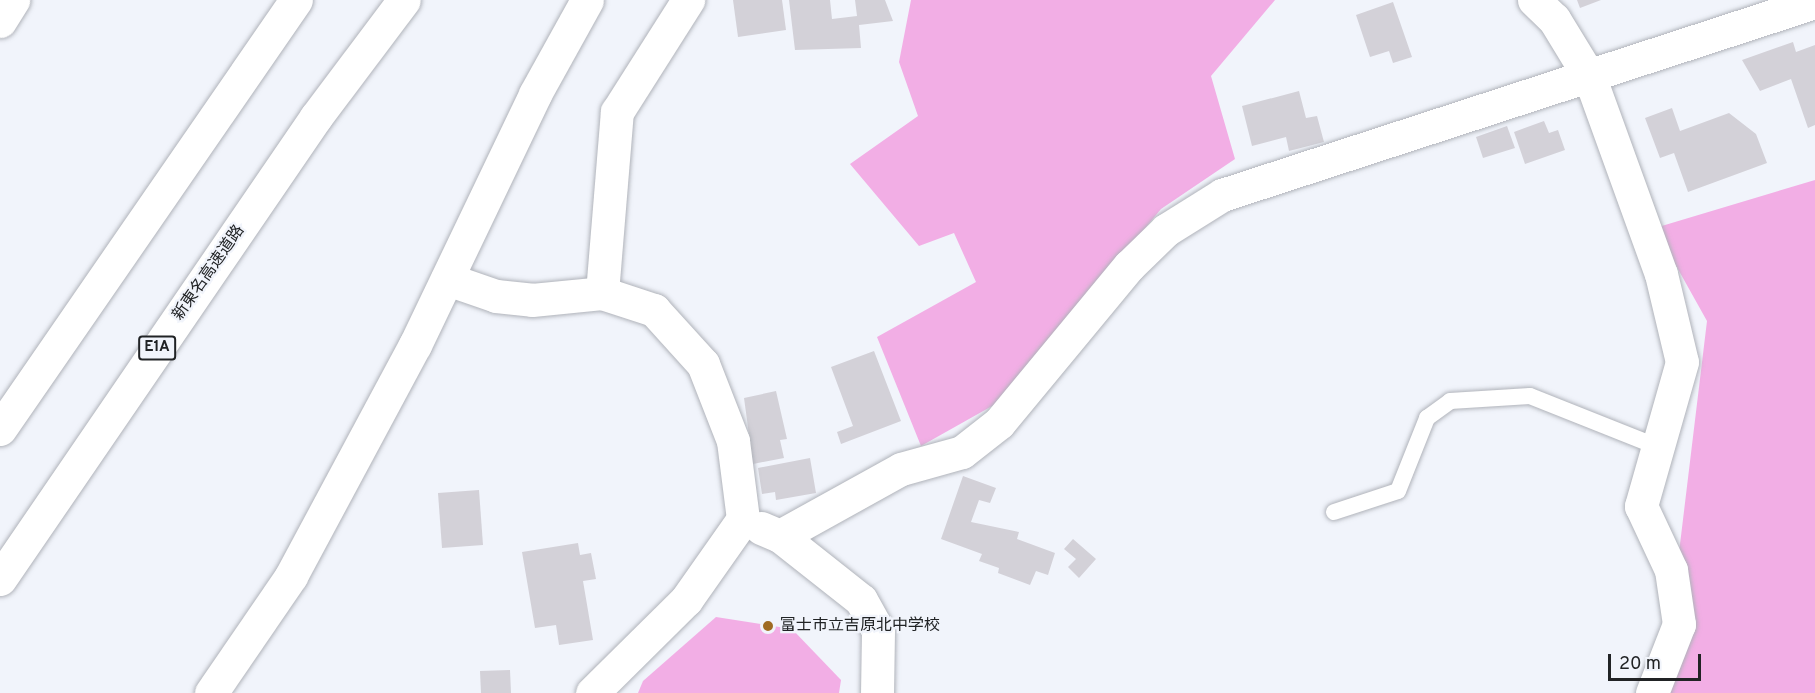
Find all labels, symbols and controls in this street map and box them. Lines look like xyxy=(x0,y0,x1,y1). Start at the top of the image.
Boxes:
street label: 新東名高速道路 xyxy=(169,222,249,324)
road number: E1A xyxy=(138,336,176,360)
place label: 富士市立吉原北中学校 xyxy=(780,616,940,636)
marker: 富士市立吉原北中学校 xyxy=(761,619,775,633)
scale bar xyxy=(1611,642,1704,680)
text: 20 m xyxy=(1619,653,1661,676)

